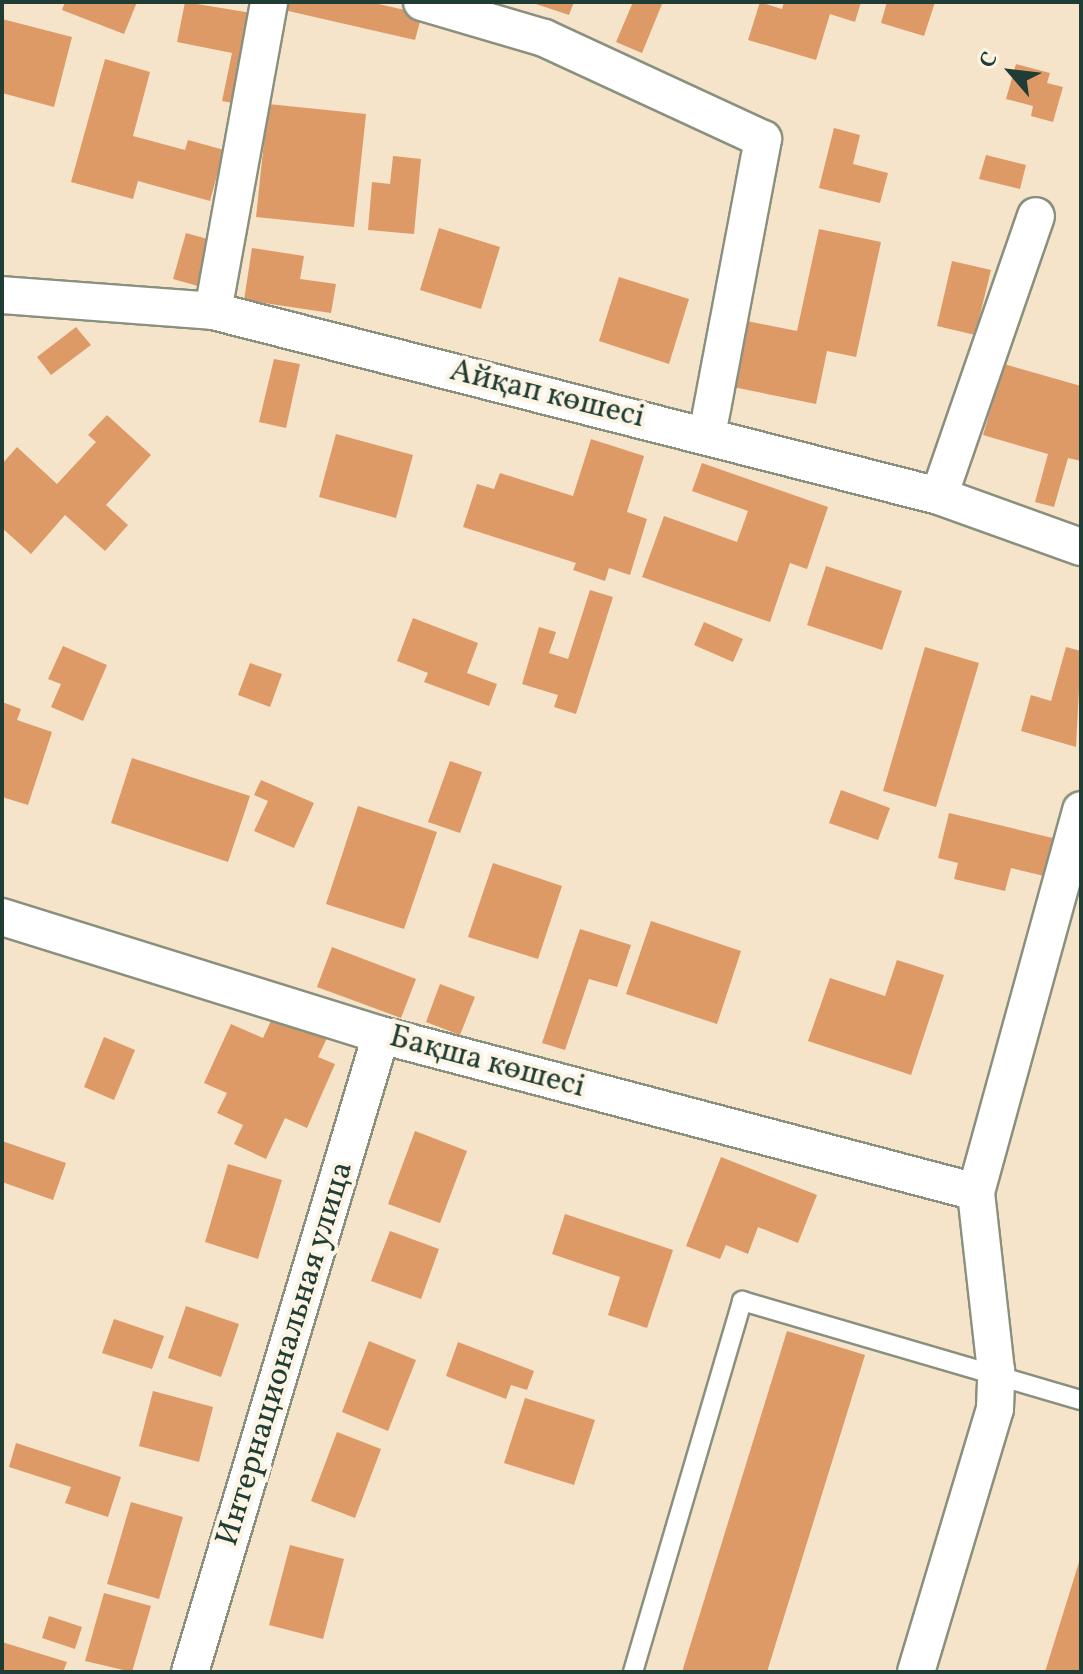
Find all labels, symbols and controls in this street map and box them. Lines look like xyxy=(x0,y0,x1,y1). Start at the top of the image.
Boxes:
north arrow xyxy=(971,32,1051,112)
text: С xyxy=(972,47,1006,74)
street label: Айқап көшесі xyxy=(446,352,648,438)
street label: Бақша көшесі xyxy=(385,1018,589,1108)
street label: Интернациональная улица xyxy=(209,1157,363,1551)

